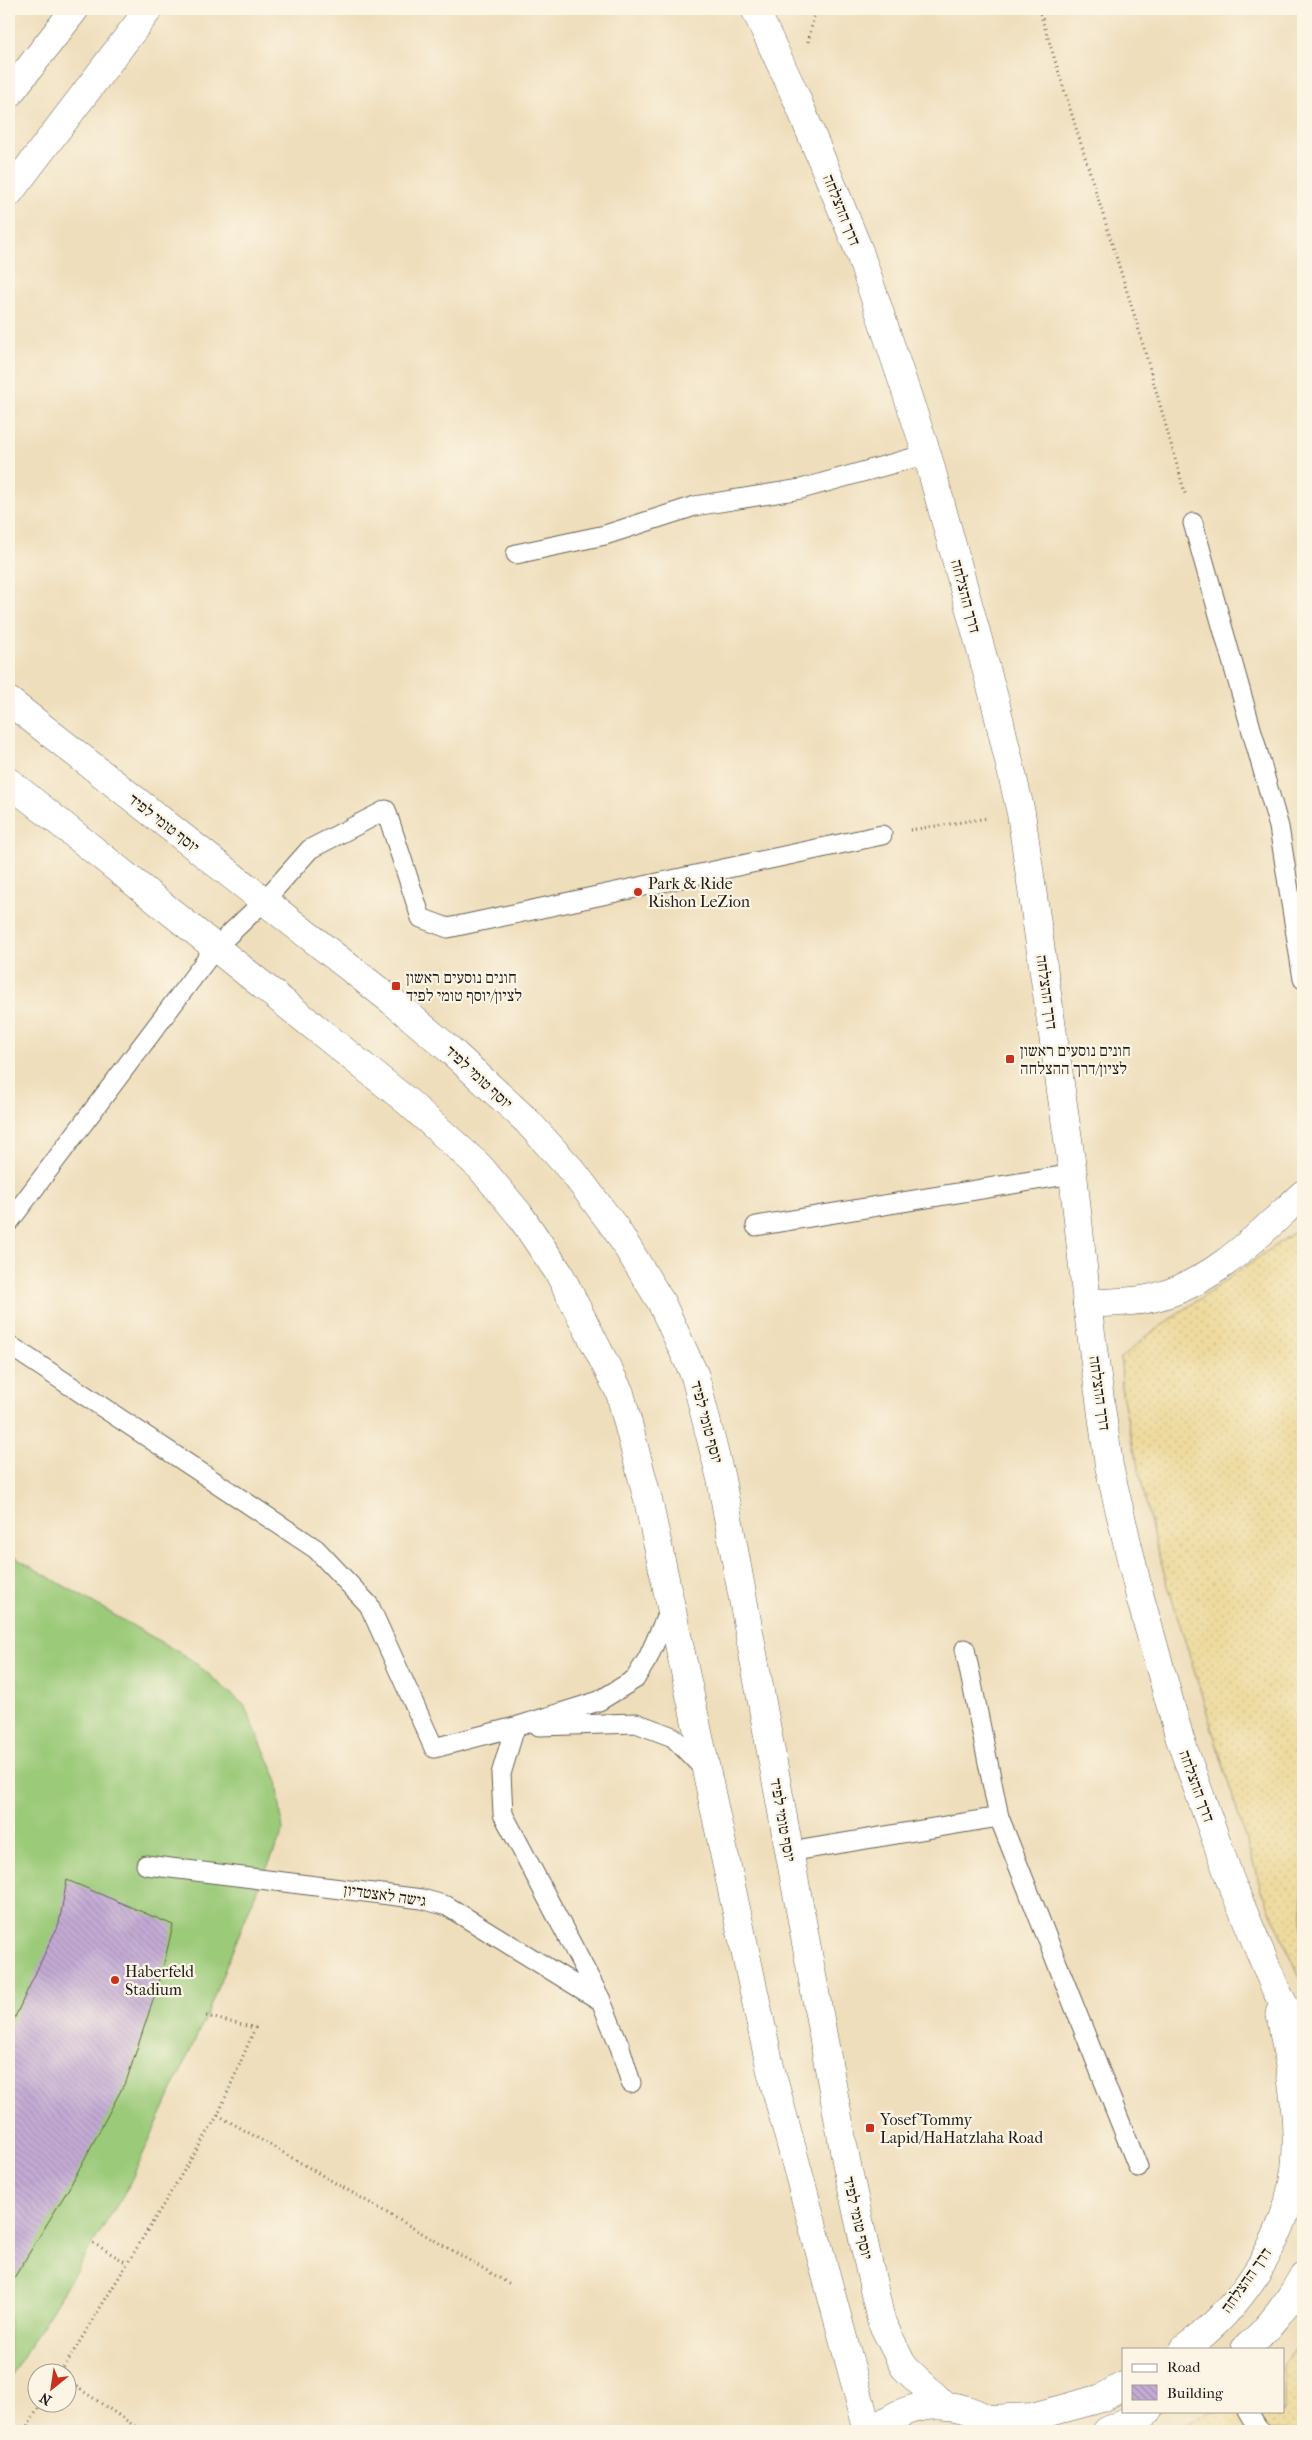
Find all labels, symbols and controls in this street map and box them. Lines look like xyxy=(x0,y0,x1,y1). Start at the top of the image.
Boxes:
street label: דרך ההצלחה xyxy=(819,171,865,249)
street label: דרך ההצלחה xyxy=(947,557,985,635)
street label: יוסף טומי לפיד xyxy=(125,789,203,857)
place label: Park & Ride Rishon LeZion xyxy=(648,874,751,911)
marker: Park & Ride Rishon LeZion xyxy=(632,886,644,898)
street label: דרך ההצלחה xyxy=(1032,953,1062,1031)
place label: חונים נוסעים ראשון לציון/יוסף טומי לפיד xyxy=(406,968,522,1005)
marker: חונים נוסעים ראשון לציון/יוסף טומי לפיד xyxy=(390,980,402,992)
street label: יוסף טומי לפיד xyxy=(442,1041,516,1113)
place label: חונים נוסעים ראשון לציון/דרך ההצלחה xyxy=(1020,1041,1131,1078)
marker: חונים נוסעים ראשון לציון/דרך ההצלחה xyxy=(1004,1053,1016,1065)
street label: דרך ההצלחה xyxy=(1085,1354,1115,1432)
street label: יוסף טומי לפיד xyxy=(687,1379,727,1465)
street label: דרך ההצלחה xyxy=(1175,1747,1219,1825)
street label: יוסף טומי לפיד xyxy=(766,1777,800,1863)
street label: גישה לאצטדיון xyxy=(342,1880,428,1910)
place label: Haberfeld Stadium xyxy=(125,1962,194,1999)
marker: Haberfeld Stadium xyxy=(109,1974,121,1986)
place label: Yosef Tommy Lapid/HaHatzlaha Road xyxy=(879,2110,1043,2147)
marker: Yosef Tommy Lapid/HaHatzlaha Road xyxy=(864,2122,876,2134)
street label: יוסף טומי לפיד xyxy=(839,2175,877,2261)
street label: דרך ההצלחה xyxy=(1217,2244,1275,2316)
legend xyxy=(1122,2348,1284,2412)
text: Road xyxy=(1167,2358,1201,2376)
north arrow xyxy=(28,2362,78,2412)
text: Building xyxy=(1167,2384,1224,2402)
text: N xyxy=(37,2389,55,2409)

